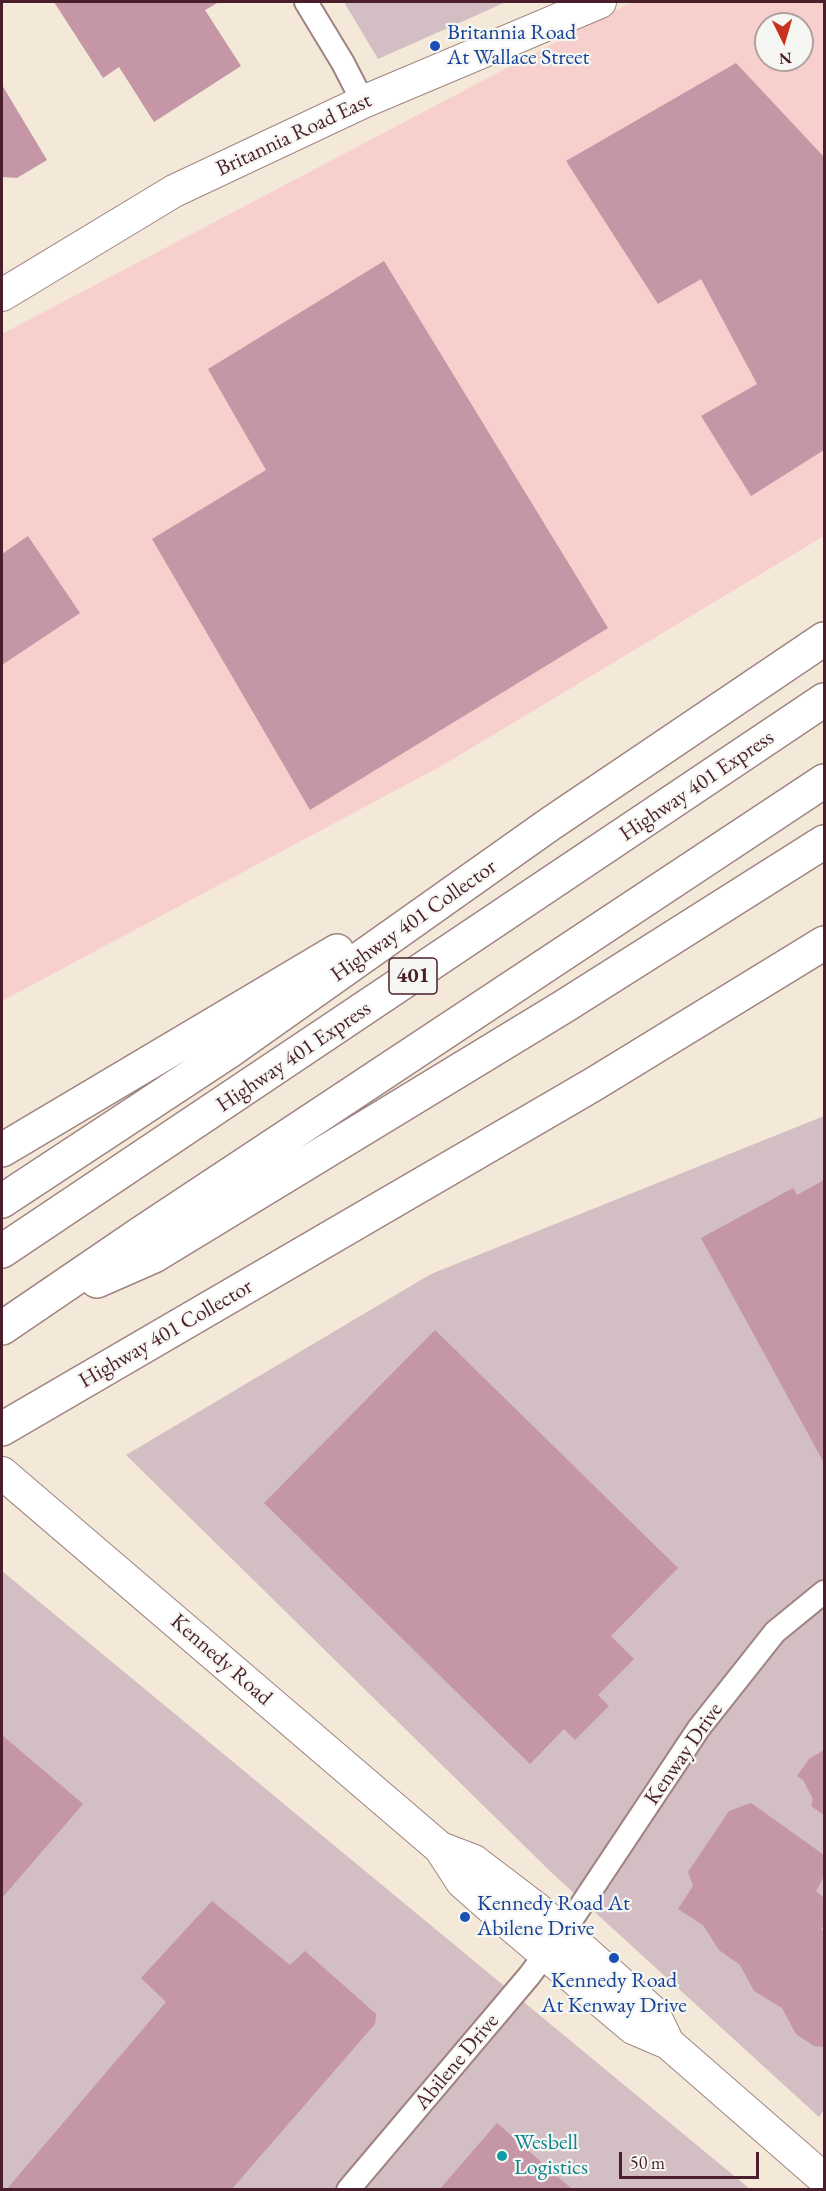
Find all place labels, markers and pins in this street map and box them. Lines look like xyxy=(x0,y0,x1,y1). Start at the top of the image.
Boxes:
place label: Britannia Road At Wallace Street xyxy=(447,20,589,72)
marker: Britannia Road At Wallace Street xyxy=(428,39,442,53)
place label: Kennedy Road At Abilene Drive xyxy=(477,1891,630,1942)
marker: Kennedy Road At Abilene Drive xyxy=(458,1910,472,1924)
marker: Kennedy Road At Kenway Drive xyxy=(607,1951,621,1965)
place label: Kennedy Road At Kenway Drive xyxy=(541,1968,687,2020)
place label: Wesbell Logistics xyxy=(514,2130,588,2182)
marker: Wesbell Logistics xyxy=(495,2149,509,2163)

